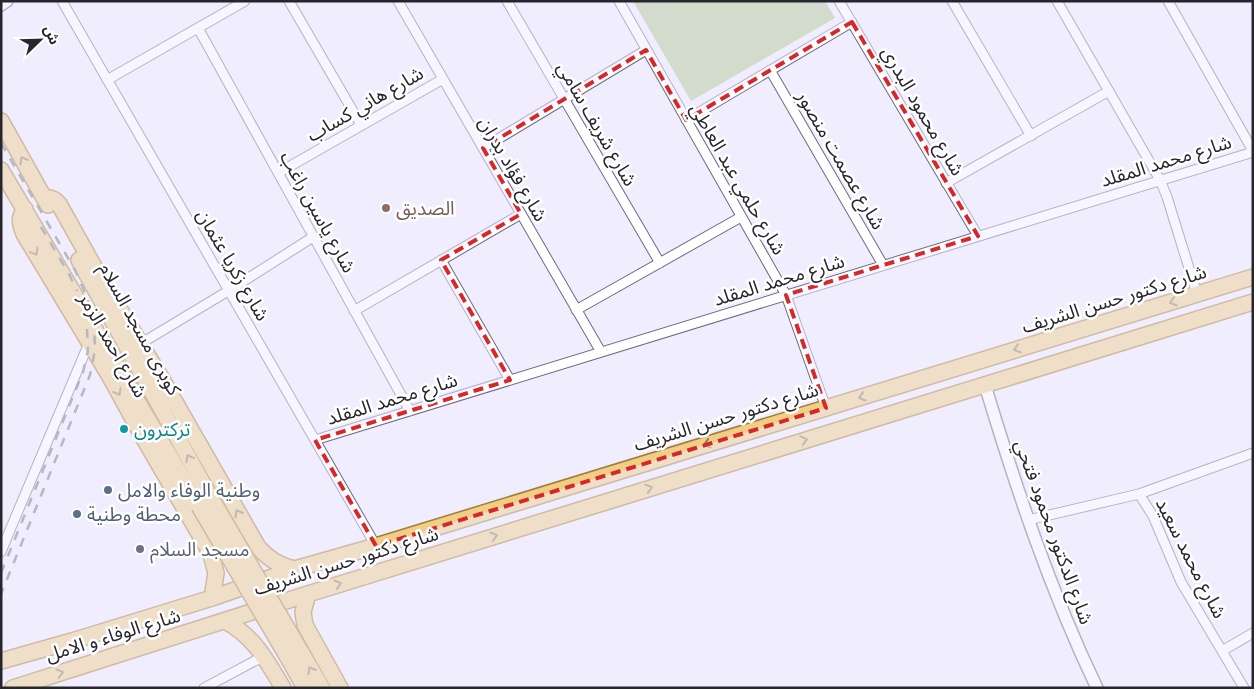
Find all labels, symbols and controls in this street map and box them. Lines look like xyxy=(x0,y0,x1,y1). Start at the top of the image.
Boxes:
north arrow xyxy=(15,15,65,65)
text: ش xyxy=(40,23,64,47)
street label: شارع محمود البدري xyxy=(874,42,970,181)
street label: شارع شريف سامي xyxy=(549,57,643,192)
street label: شارع هاني كساب xyxy=(302,60,429,150)
street label: شارع عصمت منصور xyxy=(790,85,891,235)
street label: شارع حلمي عبد العاطي xyxy=(682,99,792,261)
street label: شارع فؤاد بدران xyxy=(472,112,553,226)
street label: شارع محمد المقلد xyxy=(1097,129,1235,194)
street label: شارع ياسين راغب xyxy=(273,147,362,278)
one-way arrow xyxy=(19,156,29,165)
place label: الصديق xyxy=(396,196,455,221)
marker: الصديق xyxy=(380,202,392,214)
street label: شارع زكريا عثمان xyxy=(190,205,275,326)
one-way arrow xyxy=(29,247,39,256)
street label: شارع محمد المقلد xyxy=(710,248,848,313)
street label: كوبرى مسجد السلام xyxy=(91,258,187,402)
street label: شارع دكتور حسن الشريف xyxy=(1019,259,1210,340)
street label: شارع احمد الزمر xyxy=(71,287,153,403)
one-way arrow xyxy=(1169,296,1177,306)
one-way arrow xyxy=(1014,344,1022,354)
street label: شارع محمد المقلد xyxy=(323,367,461,432)
street label: شارع دكتور حسن الشريف xyxy=(631,377,822,458)
one-way arrow xyxy=(112,387,122,396)
one-way arrow xyxy=(858,391,867,401)
place label: تركترون xyxy=(134,417,190,442)
marker: تركترون xyxy=(118,423,130,435)
one-way arrow xyxy=(800,436,808,446)
street label: شارع الدكتور محمود فتحي xyxy=(1007,436,1099,629)
one-way arrow xyxy=(703,439,711,449)
one-way arrow xyxy=(185,454,195,463)
place label: وطنية الوفاء والامل xyxy=(118,478,260,503)
marker: وطنية الوفاء والامل xyxy=(102,484,114,496)
one-way arrow xyxy=(644,484,653,494)
street label: شارع محمد سعيد xyxy=(1149,494,1232,623)
place label: محطة وطنية xyxy=(87,502,181,527)
marker: محطة وطنية xyxy=(71,508,83,520)
one-way arrow xyxy=(234,510,244,519)
street label: شارع دكتور حسن الشريف xyxy=(251,521,442,602)
one-way arrow xyxy=(489,532,497,542)
place label: مسجد السلام xyxy=(150,537,249,564)
marker: مسجد السلام xyxy=(134,543,146,555)
one-way arrow xyxy=(334,580,342,590)
street label: شارع الوفاء و الامل xyxy=(42,603,184,668)
one-way arrow xyxy=(308,666,318,675)
one-way arrow xyxy=(55,668,63,678)

